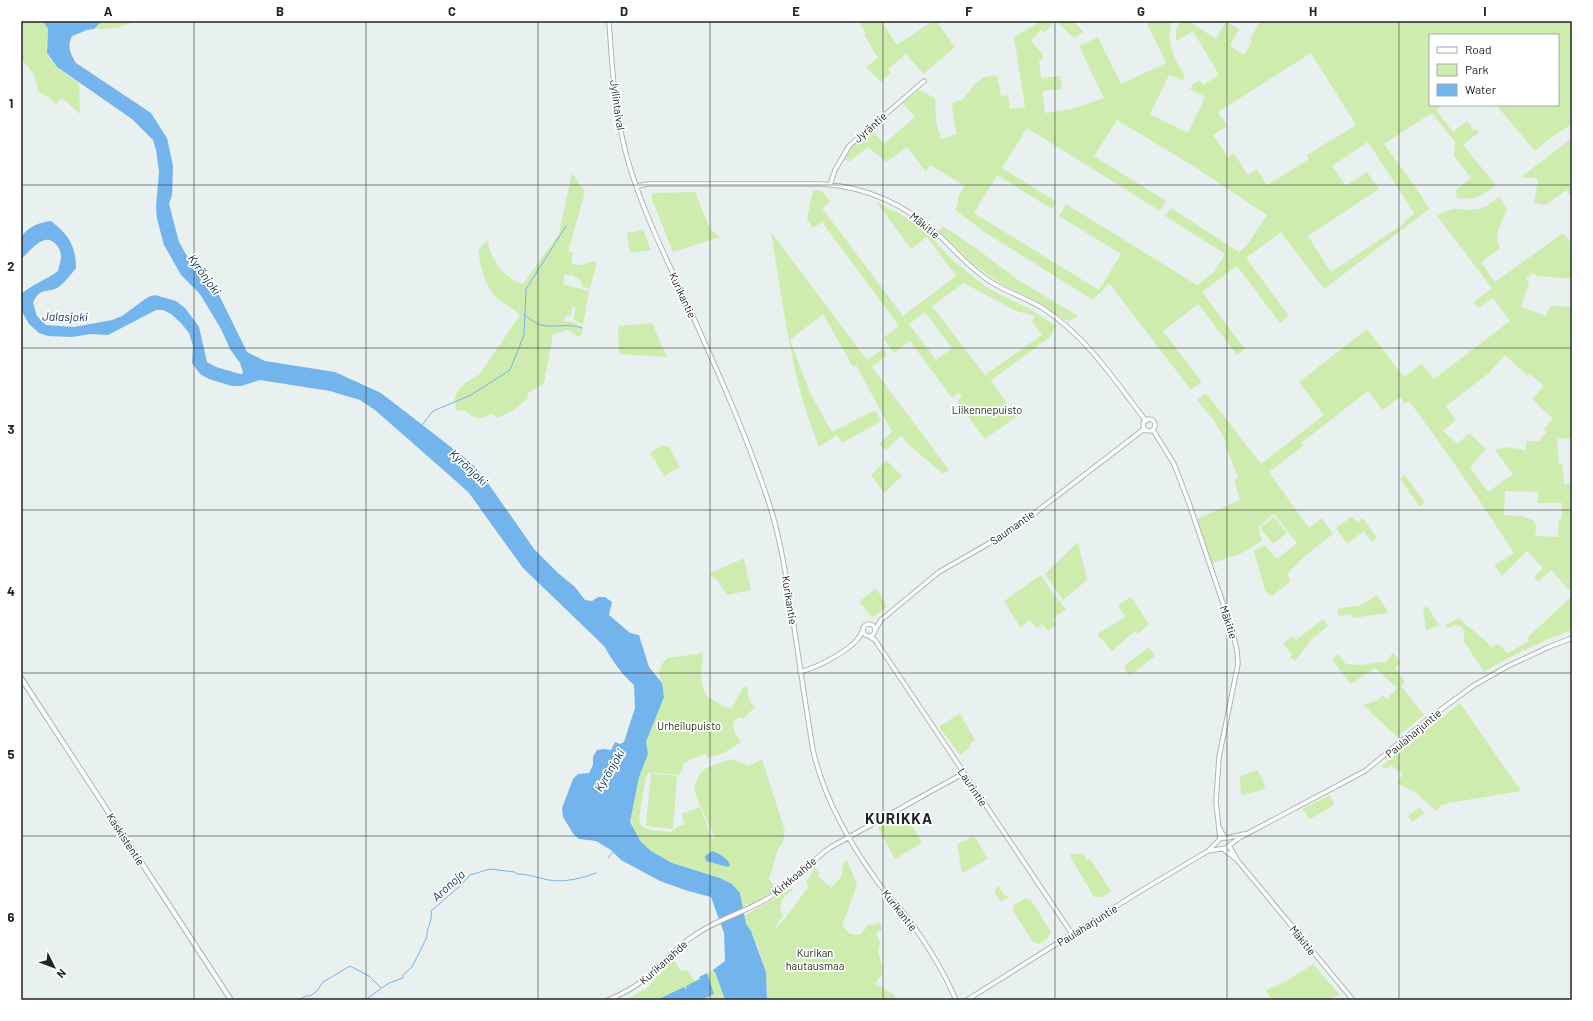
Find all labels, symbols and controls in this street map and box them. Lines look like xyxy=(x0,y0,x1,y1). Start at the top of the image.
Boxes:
text: A xyxy=(104,3,113,19)
text: B xyxy=(276,3,284,19)
text: C xyxy=(448,3,456,19)
text: D xyxy=(620,3,628,19)
text: E xyxy=(792,3,800,19)
text: F xyxy=(965,3,973,19)
text: G xyxy=(1137,3,1145,19)
text: H xyxy=(1309,3,1317,19)
text: I xyxy=(1483,3,1487,19)
legend xyxy=(1429,34,1559,106)
text: Road xyxy=(1465,42,1492,56)
text: Park xyxy=(1465,62,1489,76)
street label: Jyllintaival xyxy=(608,79,628,131)
text: Water xyxy=(1465,82,1497,96)
text: 1 xyxy=(9,95,13,111)
street label: Jyräntie xyxy=(851,109,889,145)
street label: Mäkitie xyxy=(908,209,943,241)
water label: Kyrönjoki xyxy=(186,251,224,297)
text: 2 xyxy=(7,258,15,274)
street label: Kurikantie xyxy=(667,270,699,320)
water label: Jalasjoki xyxy=(42,309,88,323)
park label: Liikennepuisto xyxy=(952,403,1022,416)
text: 3 xyxy=(7,421,15,437)
water label: Kyrönjoki xyxy=(447,446,491,488)
street label: Saumantie xyxy=(987,507,1037,547)
street label: Kurikantie xyxy=(780,575,800,625)
text: 4 xyxy=(7,583,15,599)
street label: Mäkitie xyxy=(1217,604,1241,641)
street label: Paulaharjuntie xyxy=(1382,706,1444,760)
park label: Urheilupuisto xyxy=(657,719,721,732)
text: 5 xyxy=(7,746,15,762)
water label: Kyrönjoki xyxy=(591,746,627,794)
street label: Laurintie xyxy=(956,765,991,809)
district label: KURIKKA xyxy=(865,809,933,827)
street label: Kaskistentie xyxy=(104,810,148,868)
street label: Kirkkoahde xyxy=(769,854,819,898)
water label: Aronoja xyxy=(429,867,467,903)
street label: Kurikantie xyxy=(880,887,920,933)
street label: Paulaharjuntie xyxy=(1054,901,1120,949)
text: 6 xyxy=(8,909,15,925)
street label: Mäkitie xyxy=(1287,923,1319,958)
street label: Kurikanahde xyxy=(636,937,690,987)
park label: Kurikan hautausmaa xyxy=(786,946,844,972)
north arrow xyxy=(34,947,74,987)
text: N xyxy=(55,967,69,981)

